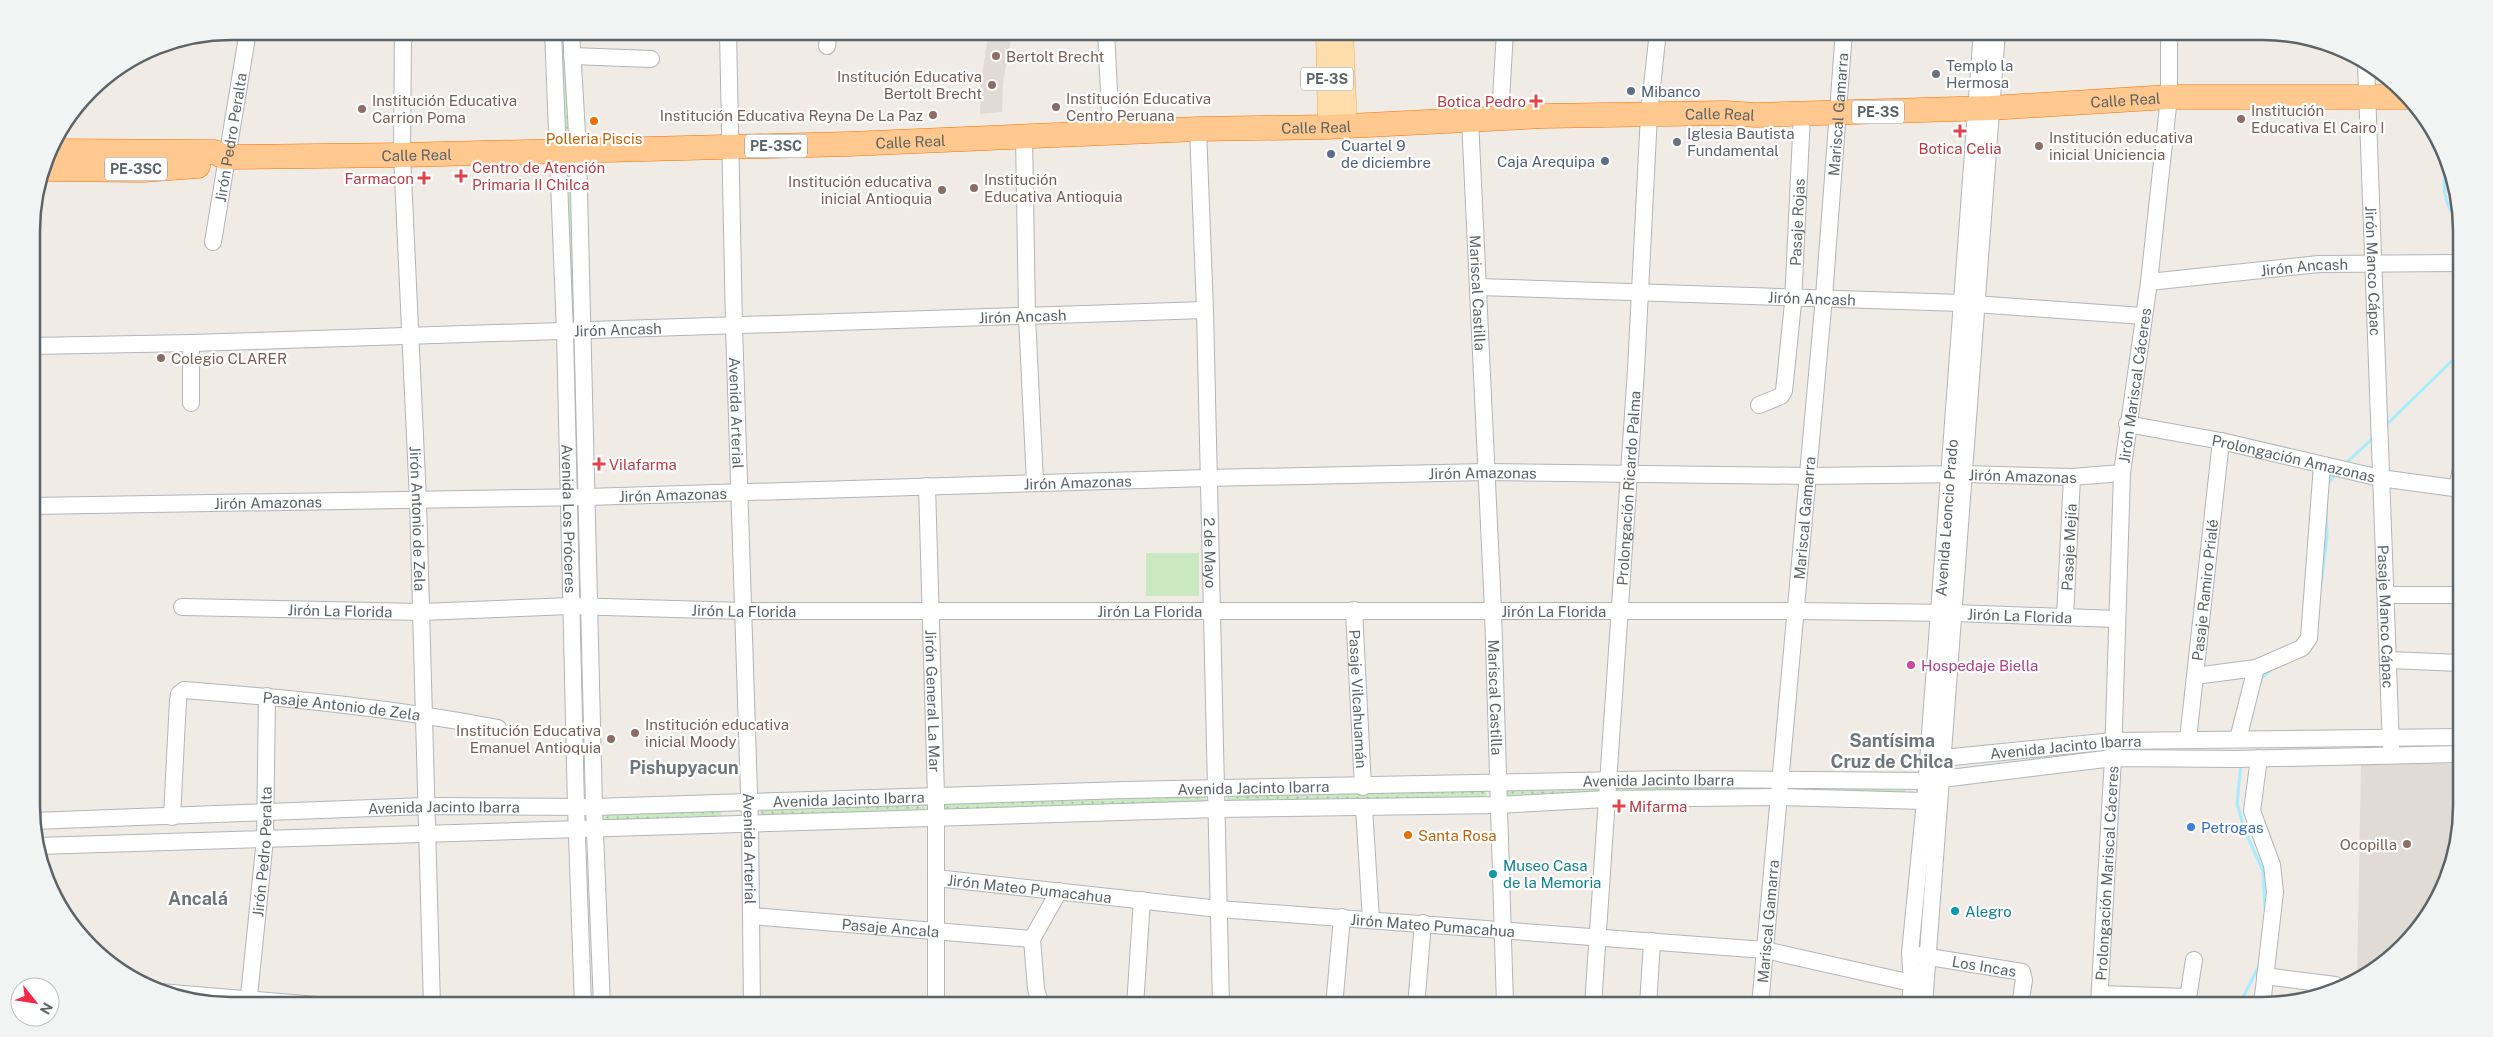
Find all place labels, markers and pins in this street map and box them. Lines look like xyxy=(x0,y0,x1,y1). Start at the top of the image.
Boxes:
place label: Bertolt Brecht xyxy=(1006,48,1104,65)
marker: Bertolt Brecht xyxy=(990,50,1002,62)
place label: Templo la Hermosa xyxy=(1946,57,2013,91)
place label: Institución Educativa Bertolt Brecht xyxy=(837,68,982,102)
marker: Templo la Hermosa xyxy=(1930,68,1942,80)
marker: Institución Educativa Bertolt Brecht xyxy=(986,79,998,91)
place label: Mibanco xyxy=(1641,83,1700,100)
marker: Mibanco xyxy=(1625,85,1637,97)
place label: Institución Educativa Centro Peruana xyxy=(1066,90,1211,124)
place label: Institución Educativa Carrion Poma xyxy=(372,92,517,126)
place label: Botica Pedro xyxy=(1437,93,1526,110)
marker: Botica Pedro xyxy=(1530,95,1542,107)
marker: Institución Educativa Centro Peruana xyxy=(1050,101,1062,113)
place label: Institución Educativa El Cairo I xyxy=(2251,102,2384,136)
marker: Institución Educativa Carrion Poma xyxy=(356,103,368,115)
place label: Institución Educativa Reyna De La Paz xyxy=(660,107,923,124)
marker: Institución Educativa Reyna De La Paz xyxy=(927,109,939,121)
marker: Institución Educativa El Cairo I xyxy=(2235,113,2247,125)
marker: Polleria Piscis xyxy=(588,115,600,127)
place label: Iglesia Bautista Fundamental xyxy=(1687,125,1794,159)
marker: Botica Celia xyxy=(1954,125,1966,137)
place label: Institución educativa inicial Uniciencia xyxy=(2049,129,2193,163)
place label: Polleria Piscis xyxy=(546,130,642,147)
marker: Iglesia Bautista Fundamental xyxy=(1671,136,1683,148)
place label: Cuartel 9 de diciembre xyxy=(1341,137,1431,171)
place label: Botica Celia xyxy=(1918,140,2002,157)
marker: Institución educativa inicial Uniciencia xyxy=(2033,140,2045,152)
marker: Cuartel 9 de diciembre xyxy=(1325,148,1337,160)
place label: Caja Arequipa xyxy=(1497,153,1595,170)
marker: Caja Arequipa xyxy=(1599,155,1611,167)
place label: Centro de Atención Primaria II Chilca xyxy=(472,159,605,193)
marker: Centro de Atención Primaria II Chilca xyxy=(454,169,468,183)
place label: Farmacon xyxy=(345,170,414,187)
place label: Institución Educativa Antioquia xyxy=(984,171,1123,205)
marker: Farmacon xyxy=(418,172,430,184)
place label: Institución educativa inicial Antioquia xyxy=(788,173,932,207)
marker: Institución Educativa Antioquia xyxy=(968,182,980,194)
marker: Institución educativa inicial Antioquia xyxy=(936,184,948,196)
place label: Colegio CLARER xyxy=(171,350,287,367)
marker: Colegio CLARER xyxy=(155,352,167,364)
place label: Vilafarma xyxy=(609,456,677,473)
marker: Vilafarma xyxy=(593,458,605,470)
place label: Hospedaje Biella xyxy=(1921,657,2038,674)
marker: Hospedaje Biella xyxy=(1905,659,1917,671)
place label: Institución educativa inicial Moody xyxy=(645,716,789,750)
place label: Institución Educativa Emanuel Antioquia xyxy=(456,722,601,756)
marker: Institución educativa inicial Moody xyxy=(629,727,641,739)
marker: Institución Educativa Emanuel Antioquia xyxy=(605,733,617,745)
place label: Mifarma xyxy=(1629,798,1687,815)
marker: Mifarma xyxy=(1613,800,1625,812)
place label: Petrogas xyxy=(2201,819,2264,836)
marker: Petrogas xyxy=(2185,821,2197,833)
place label: Santa Rosa xyxy=(1418,827,1497,844)
marker: Santa Rosa xyxy=(1402,829,1414,841)
place label: Ocopilla xyxy=(2340,836,2397,853)
marker: Ocopilla xyxy=(2401,838,2413,850)
place label: Museo Casa de la Memoria xyxy=(1503,857,1601,891)
marker: Museo Casa de la Memoria xyxy=(1487,868,1499,880)
place label: Alegro xyxy=(1965,903,2012,920)
marker: Alegro xyxy=(1949,905,1961,917)

